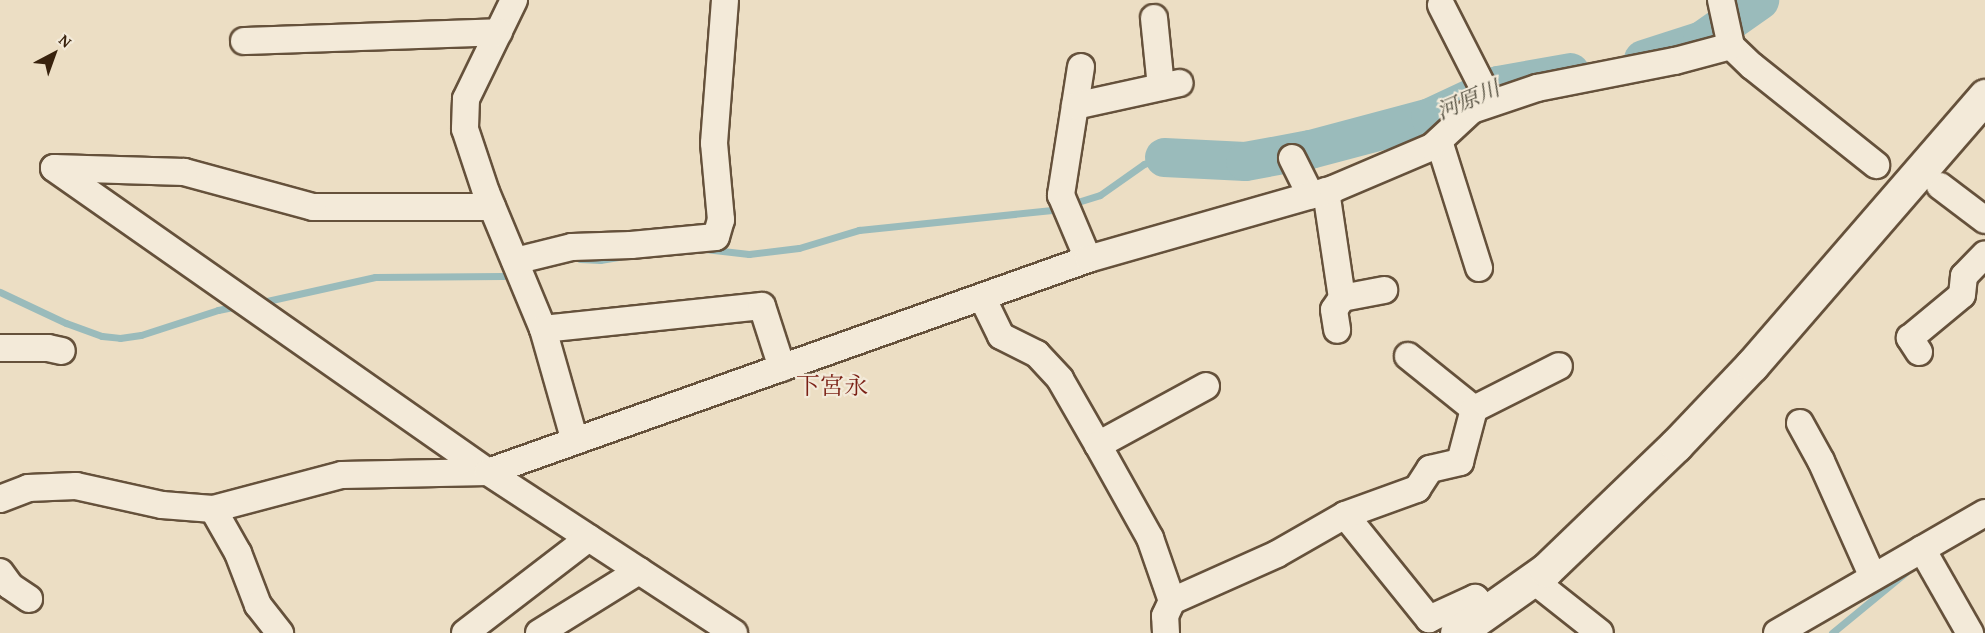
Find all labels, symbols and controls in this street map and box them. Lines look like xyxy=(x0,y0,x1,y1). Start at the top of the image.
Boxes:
north arrow xyxy=(24,24,84,84)
text: N xyxy=(54,28,78,53)
water label: 河原川 xyxy=(1432,75,1504,125)
district label: 下宮永 xyxy=(796,372,868,400)

